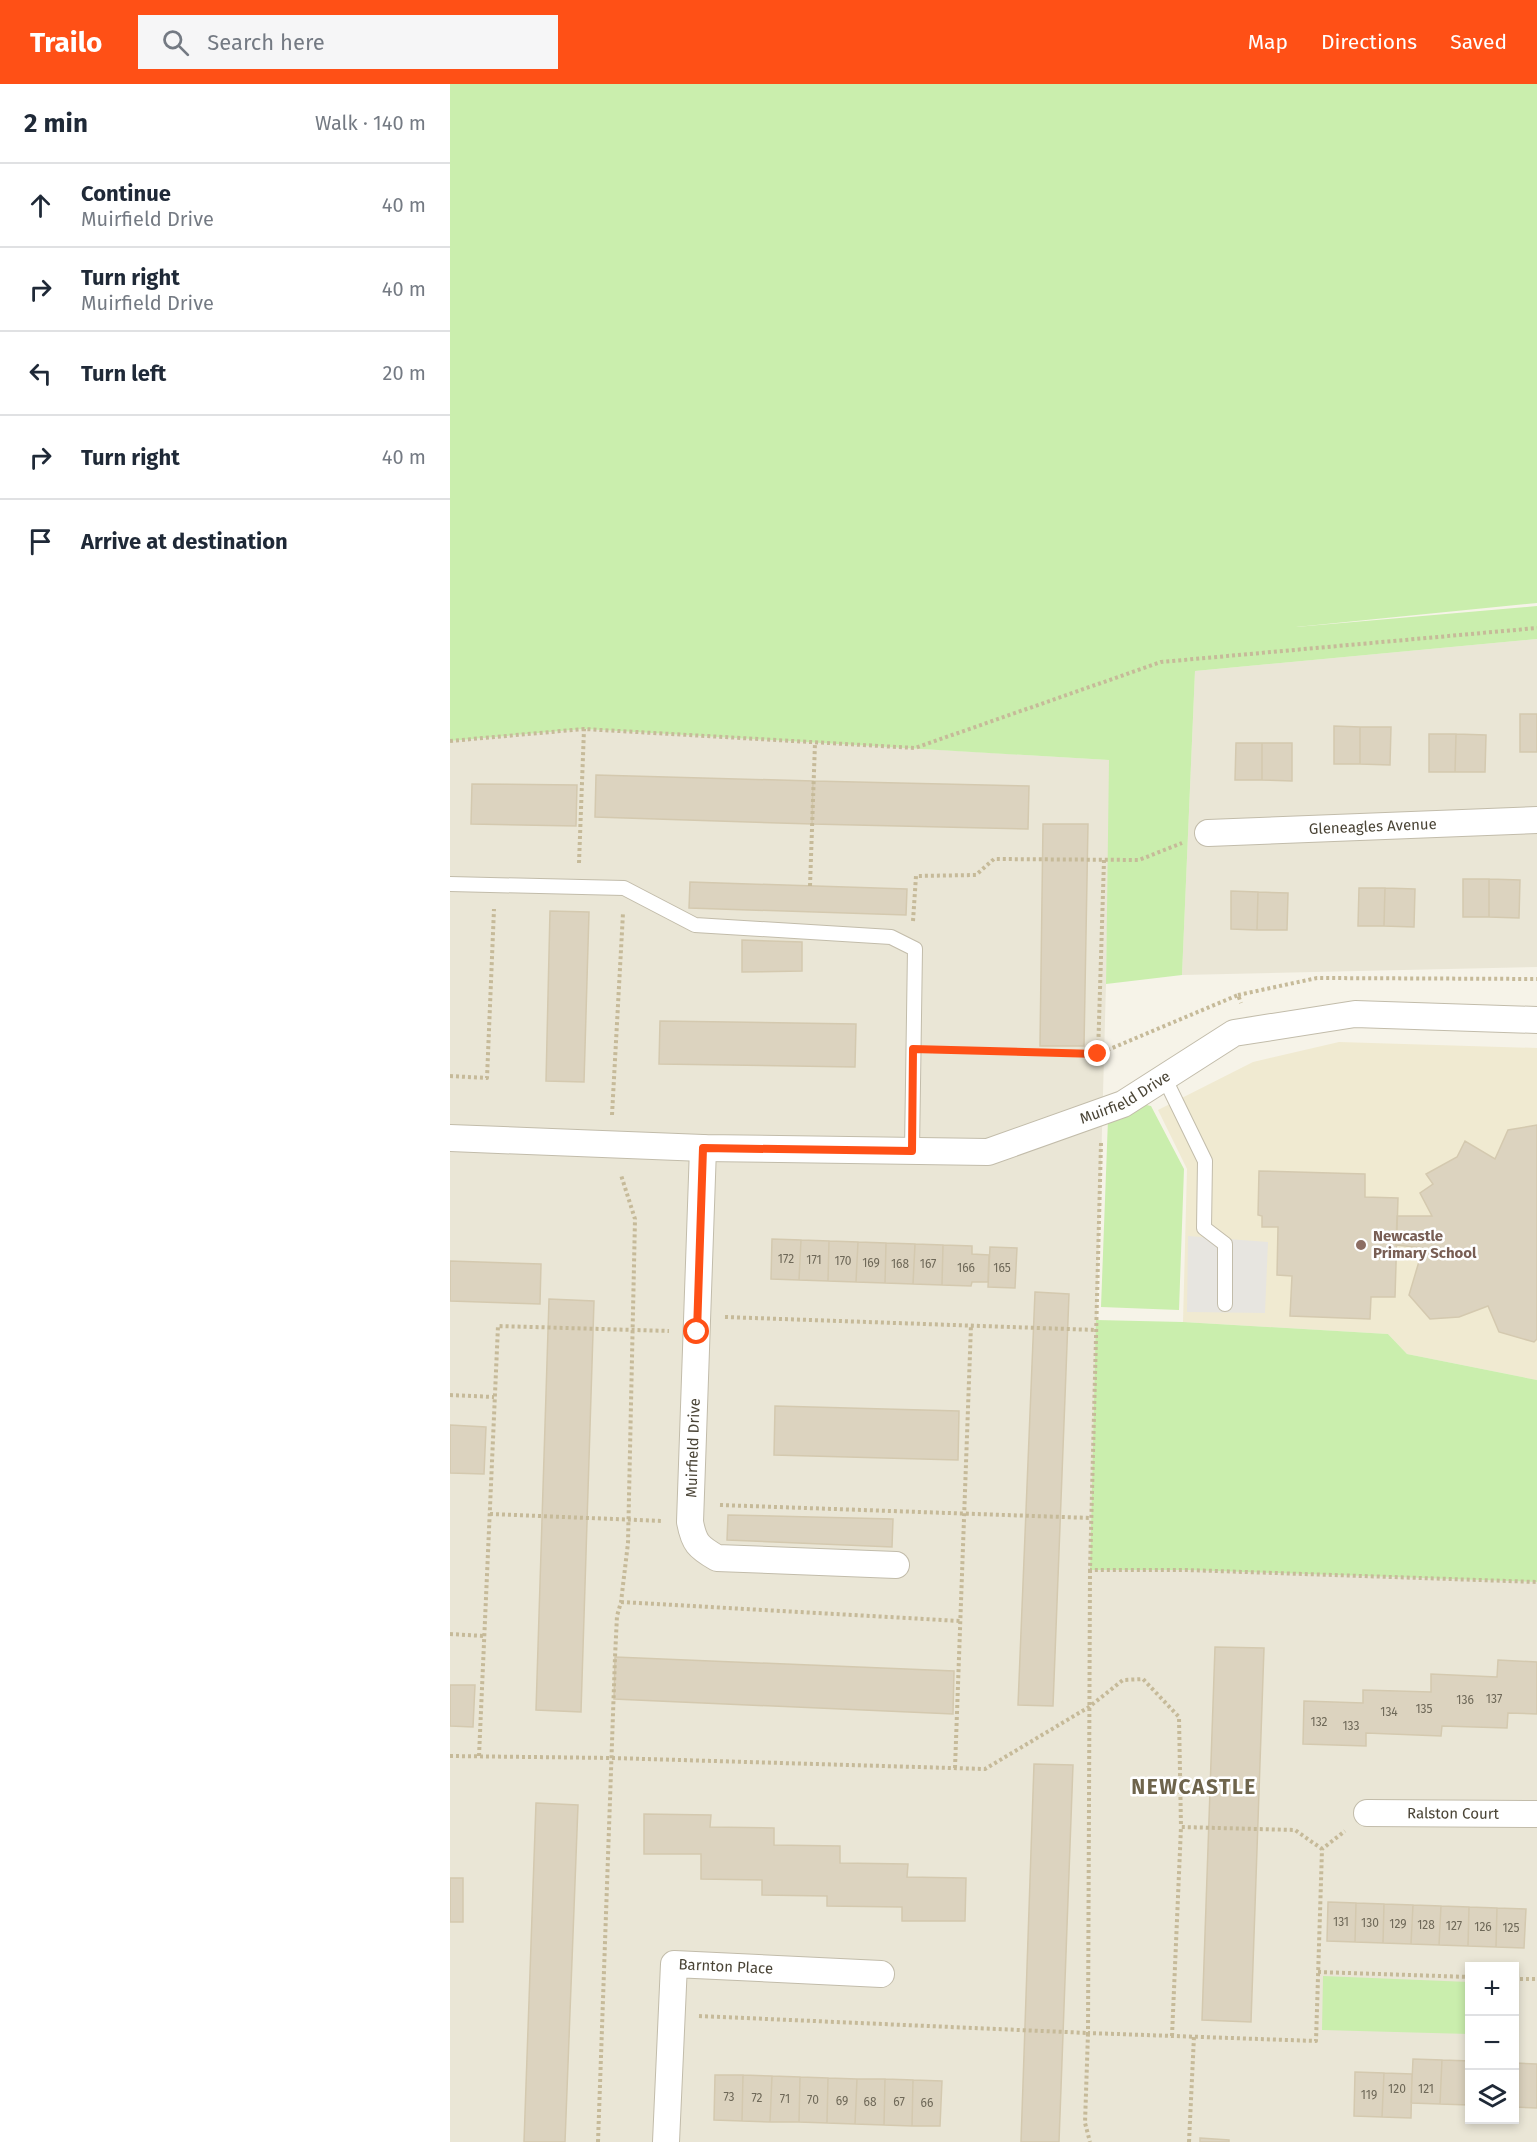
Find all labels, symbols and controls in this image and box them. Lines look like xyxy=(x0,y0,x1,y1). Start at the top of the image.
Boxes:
search box xyxy=(138,15,558,69)
text: Trailo xyxy=(30,26,102,59)
icon: search xyxy=(159,26,192,59)
text: Search here xyxy=(207,29,325,56)
text: Map xyxy=(1248,29,1288,55)
text: Directions xyxy=(1321,29,1417,55)
text: Saved xyxy=(1450,29,1507,55)
text: 2 min xyxy=(24,108,88,139)
text: Walk · 140 m xyxy=(315,111,426,135)
text: Continue xyxy=(81,180,171,207)
icon: ahead xyxy=(24,189,57,222)
text: 40 m xyxy=(382,193,426,217)
text: Muirfield Drive xyxy=(81,207,214,231)
text: Turn right xyxy=(81,264,180,291)
icon: right xyxy=(24,273,57,306)
text: 40 m xyxy=(382,277,426,301)
text: Muirfield Drive xyxy=(81,291,214,315)
icon: left xyxy=(24,357,57,390)
text: Turn left xyxy=(81,360,166,387)
text: 20 m xyxy=(383,361,426,385)
icon: right xyxy=(24,441,57,474)
text: Turn right xyxy=(81,444,180,471)
text: 40 m xyxy=(382,445,426,469)
icon: arrive xyxy=(24,525,57,558)
text: Arrive at destination xyxy=(81,528,288,555)
street label: Gleneagles Avenue xyxy=(1309,815,1437,838)
route end xyxy=(1084,1040,1110,1066)
street label: Muirfield Drive xyxy=(1077,1067,1174,1128)
place label: Newcastle Primary School xyxy=(1373,1227,1477,1262)
marker: Newcastle Primary School xyxy=(1354,1238,1368,1252)
house number: 172 xyxy=(778,1252,794,1266)
house number: 171 xyxy=(806,1253,822,1267)
house number: 170 xyxy=(834,1254,852,1268)
house number: 169 xyxy=(862,1256,880,1270)
house number: 168 xyxy=(891,1257,909,1271)
house number: 167 xyxy=(920,1257,936,1271)
house number: 166 xyxy=(957,1261,975,1275)
house number: 165 xyxy=(993,1261,1011,1275)
route start xyxy=(683,1318,709,1344)
street label: Muirfield Drive xyxy=(682,1398,704,1498)
house number: 137 xyxy=(1486,1692,1502,1706)
house number: 136 xyxy=(1456,1693,1474,1707)
house number: 135 xyxy=(1415,1702,1433,1716)
house number: 134 xyxy=(1380,1705,1398,1719)
house number: 132 xyxy=(1310,1715,1328,1729)
house number: 133 xyxy=(1342,1719,1360,1733)
district label: NEWCASTLE xyxy=(1131,1774,1257,1800)
street label: Ralston Court xyxy=(1407,1804,1500,1823)
house number: 131 xyxy=(1333,1915,1349,1929)
house number: 130 xyxy=(1361,1916,1379,1930)
house number: 129 xyxy=(1389,1917,1407,1931)
house number: 128 xyxy=(1417,1918,1435,1932)
house number: 127 xyxy=(1446,1919,1462,1933)
house number: 126 xyxy=(1474,1920,1492,1934)
house number: 125 xyxy=(1502,1921,1520,1935)
street label: Barnton Place xyxy=(678,1955,774,1978)
map controls xyxy=(1465,1962,1519,2124)
button: + xyxy=(1465,1962,1519,2016)
button: − xyxy=(1465,2016,1519,2070)
button: layers xyxy=(1465,2070,1519,2124)
house number: 120 xyxy=(1388,2082,1406,2096)
house number: 121 xyxy=(1418,2082,1434,2096)
house number: 119 xyxy=(1361,2088,1377,2102)
house number: 73 xyxy=(723,2090,735,2104)
house number: 72 xyxy=(751,2091,763,2105)
house number: 71 xyxy=(780,2092,790,2106)
house number: 70 xyxy=(807,2093,819,2107)
house number: 69 xyxy=(836,2094,848,2108)
house number: 68 xyxy=(863,2095,877,2109)
house number: 67 xyxy=(893,2095,905,2109)
house number: 66 xyxy=(921,2096,933,2110)

